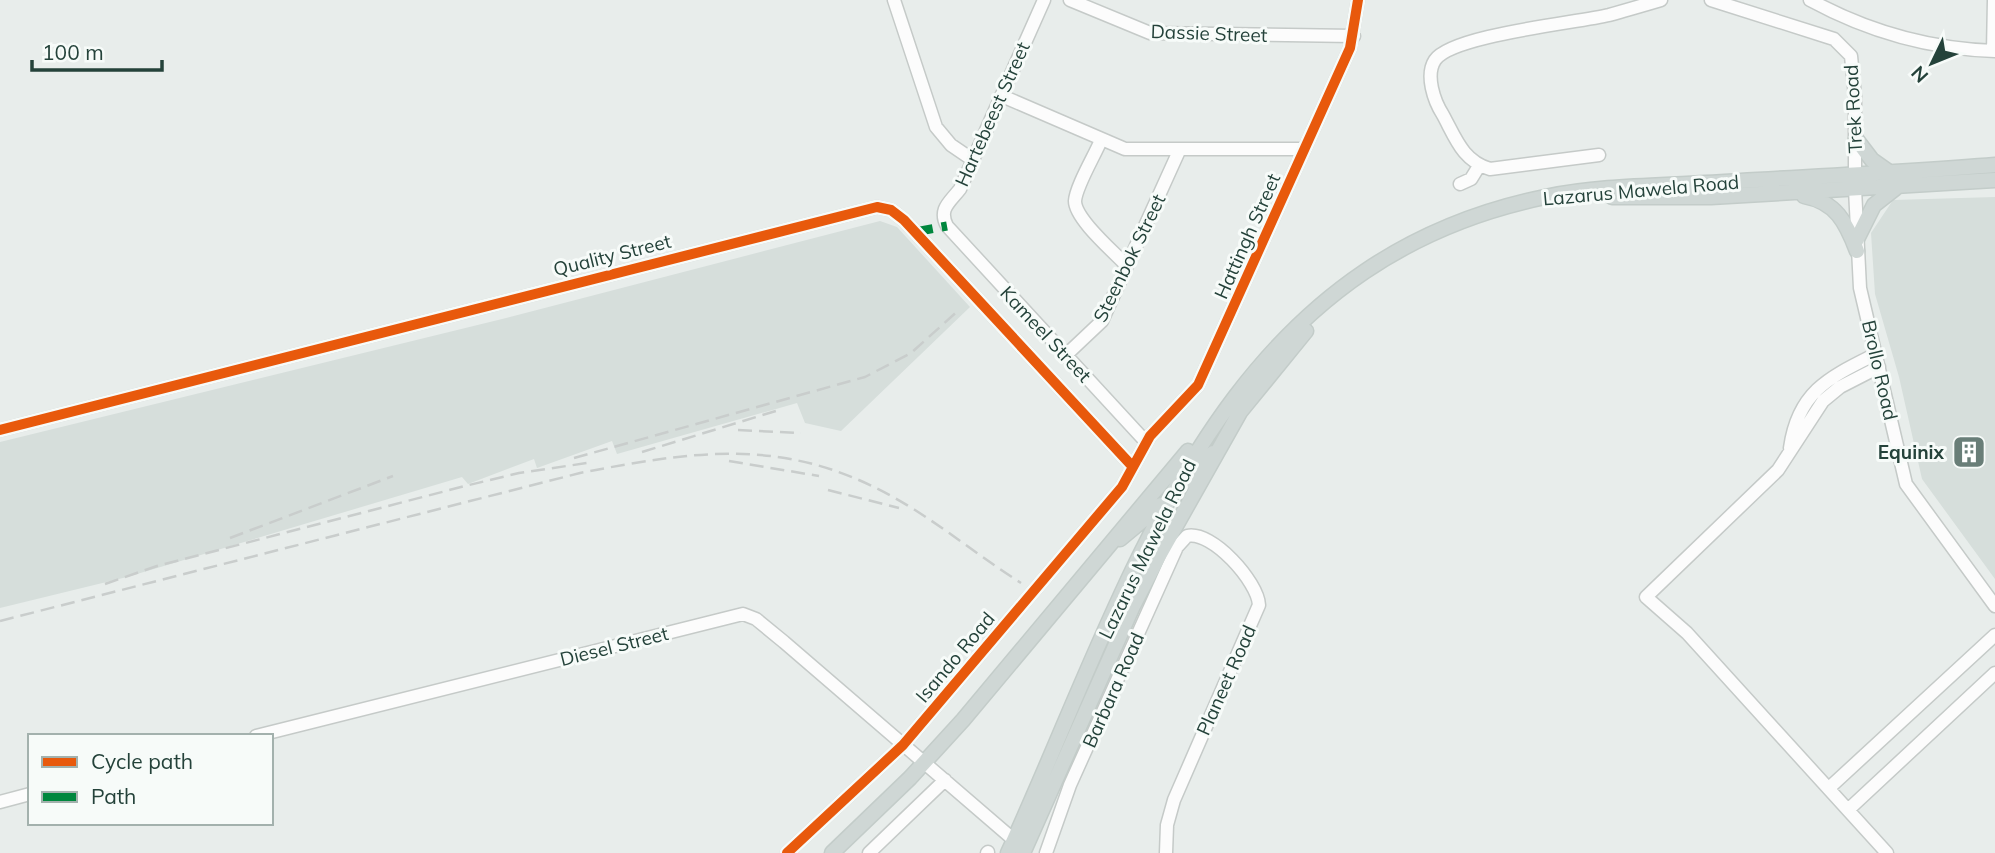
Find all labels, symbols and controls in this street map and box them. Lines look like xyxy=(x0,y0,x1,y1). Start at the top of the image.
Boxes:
street label: Dassie Street xyxy=(1150,19,1268,47)
scale bar xyxy=(32,28,161,72)
north arrow xyxy=(1897,28,1967,98)
street label: Hartebeest Street xyxy=(949,38,1035,190)
text: 100 m xyxy=(42,39,104,65)
text: N xyxy=(1906,61,1933,88)
street label: Trek Road xyxy=(1839,64,1867,154)
street label: Hattingh Street xyxy=(1209,169,1286,302)
street label: Lazarus Mawela Road xyxy=(1542,169,1740,211)
street label: Steenbok Street xyxy=(1088,190,1171,326)
street label: Quality Street xyxy=(551,229,674,281)
street label: Kameel Street xyxy=(995,281,1097,387)
street label: Brollo Road xyxy=(1857,318,1903,422)
building icon: Equinix xyxy=(1950,433,1988,471)
place label: Equinix xyxy=(1878,440,1945,464)
street label: Lazarus Mawela Road xyxy=(1093,455,1201,643)
street label: Isando Road xyxy=(910,607,1000,707)
street label: Diesel Street xyxy=(557,621,671,671)
street label: Planeet Road xyxy=(1191,621,1261,739)
street label: Barbara Road xyxy=(1077,629,1149,751)
legend xyxy=(28,734,273,825)
text: Cycle path xyxy=(91,748,193,774)
text: Path xyxy=(91,783,136,809)

